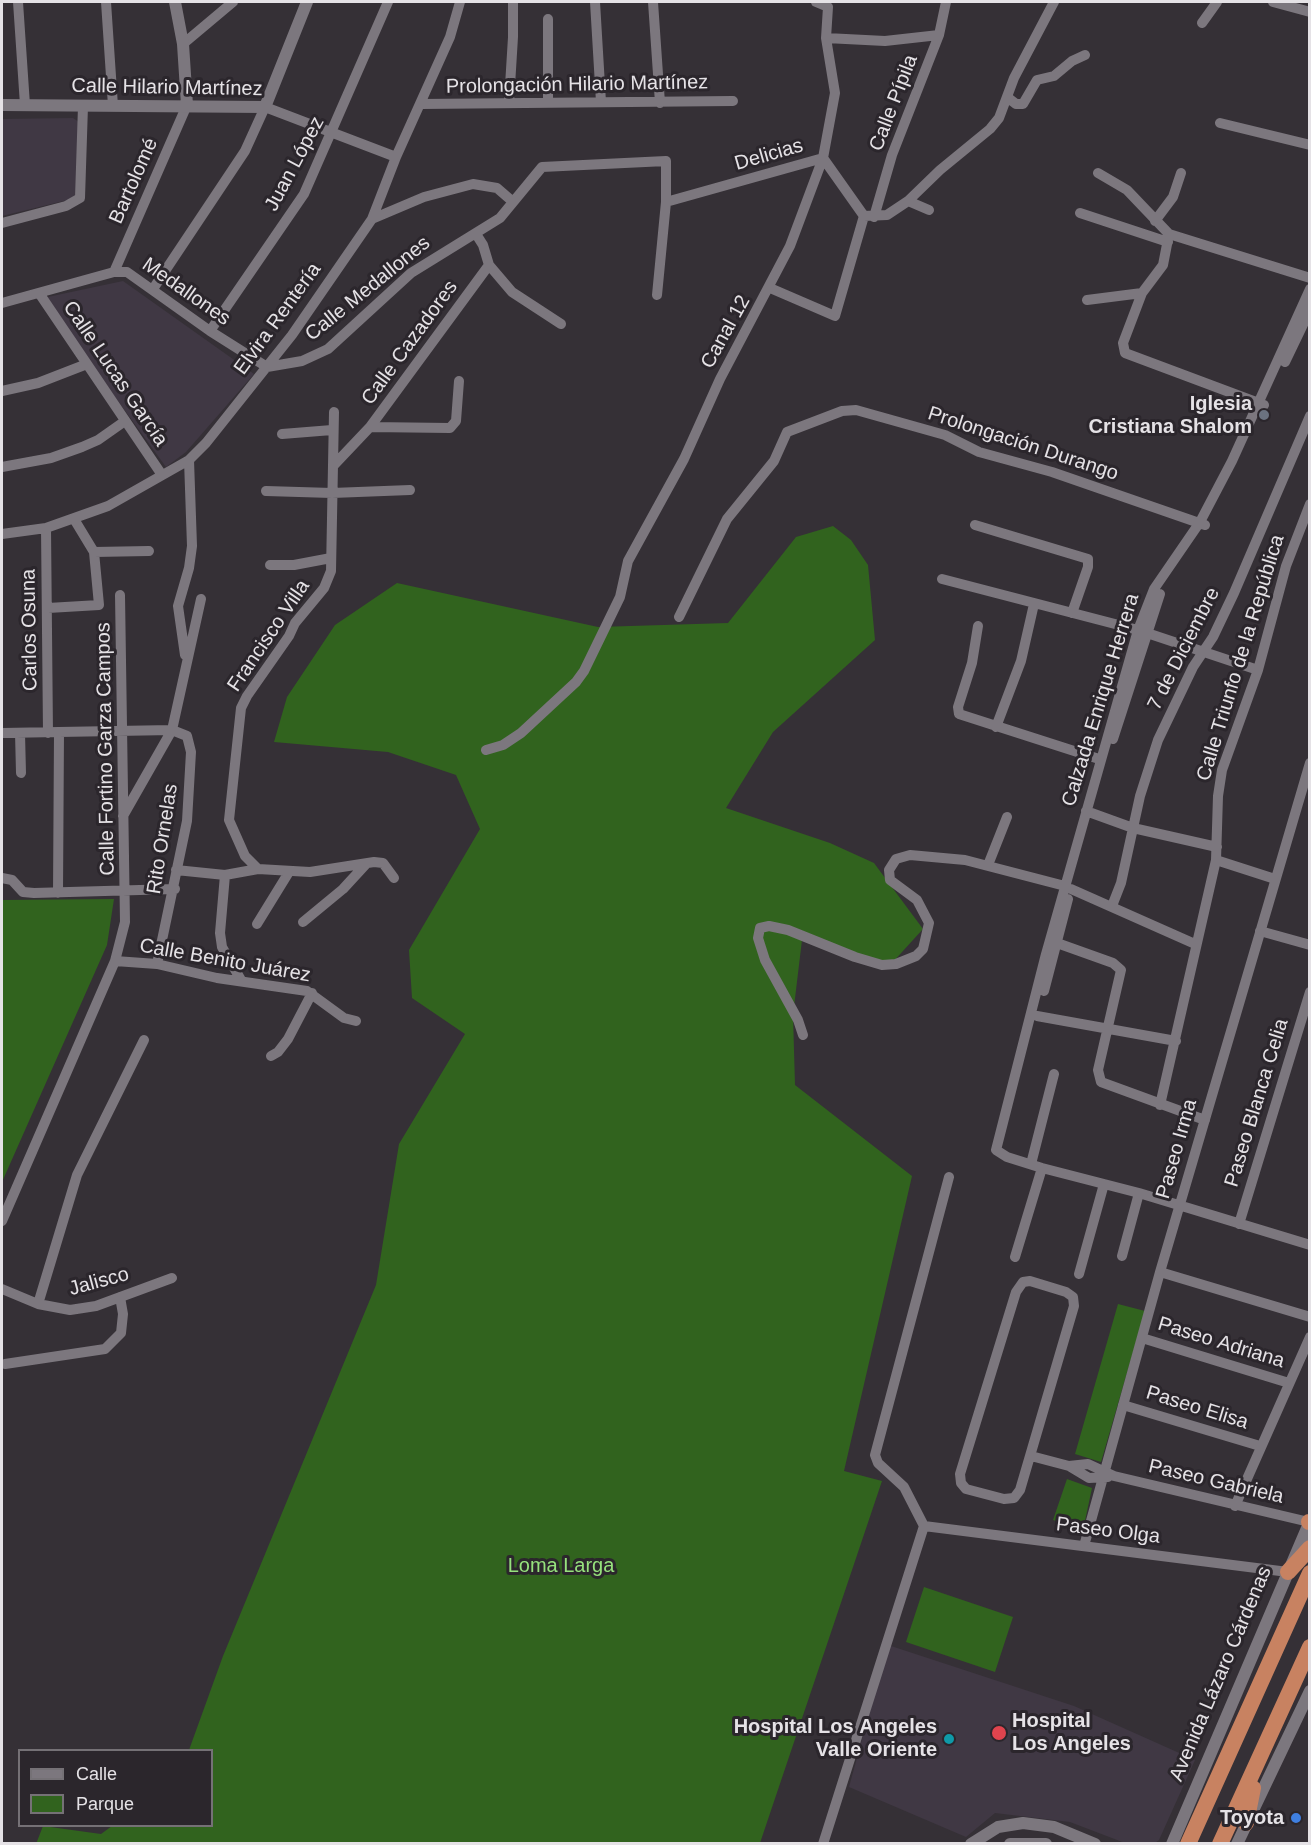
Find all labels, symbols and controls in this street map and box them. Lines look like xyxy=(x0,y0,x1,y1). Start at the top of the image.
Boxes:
street label: Calle Pípila xyxy=(865,51,923,155)
street label: Prolongación Hilario Martínez xyxy=(446,71,708,99)
street label: Calle Hilario Martínez xyxy=(71,74,263,102)
street label: Juan López xyxy=(260,113,330,215)
street label: Bartolomé xyxy=(104,134,164,228)
street label: Delicias xyxy=(732,134,806,176)
street label: Calle Medallones xyxy=(301,231,435,347)
street label: Medallones xyxy=(137,253,235,331)
street label: Elvira Rentería xyxy=(229,258,327,380)
street label: Calle Cazadores xyxy=(357,276,463,410)
street label: Canal 12 xyxy=(696,291,756,373)
street label: Calle Lucas García xyxy=(57,297,173,451)
place label: Iglesia Cristiana Shalom xyxy=(1089,392,1252,439)
street label: Prolongación Durango xyxy=(925,402,1121,486)
marker: Iglesia Cristiana Shalom xyxy=(1257,408,1271,422)
street label: Calle Triunfo de la República xyxy=(1192,532,1290,784)
street label: Carlos Osuna xyxy=(17,569,43,691)
street label: Francisco Villa xyxy=(223,576,315,696)
street label: 7 de Diciembre xyxy=(1143,584,1225,714)
street label: Calzada Enrique Herrera xyxy=(1057,591,1145,809)
street label: Calle Fortino Garza Campos xyxy=(92,622,120,876)
street label: Rito Ornelas xyxy=(142,782,184,896)
street label: Calle Benito Juárez xyxy=(138,934,312,988)
street label: Paseo Blanca Celia xyxy=(1220,1016,1294,1190)
street label: Paseo Irma xyxy=(1151,1097,1203,1201)
street label: Jalisco xyxy=(66,1262,132,1302)
street label: Paseo Adriana xyxy=(1155,1312,1287,1374)
street label: Paseo Elisa xyxy=(1143,1381,1251,1435)
street label: Paseo Gabriela xyxy=(1146,1455,1286,1509)
street label: Paseo Olga xyxy=(1055,1513,1161,1549)
park label: Loma Larga xyxy=(508,1554,614,1578)
street label: Avenida Lázaro Cárdenas xyxy=(1165,1563,1277,1785)
place label: Hospital Los Angeles xyxy=(1012,1709,1131,1756)
place label: Hospital Los Angeles Valle Oriente xyxy=(734,1715,937,1762)
marker: Hospital Los Angeles xyxy=(990,1724,1008,1742)
marker: Hospital Los Angeles Valle Oriente xyxy=(942,1732,956,1746)
legend xyxy=(18,1749,213,1827)
text: Calle xyxy=(76,1764,117,1784)
text: Parque xyxy=(76,1794,134,1814)
place label: Toyota xyxy=(1220,1806,1284,1830)
marker: Toyota xyxy=(1289,1811,1303,1825)

